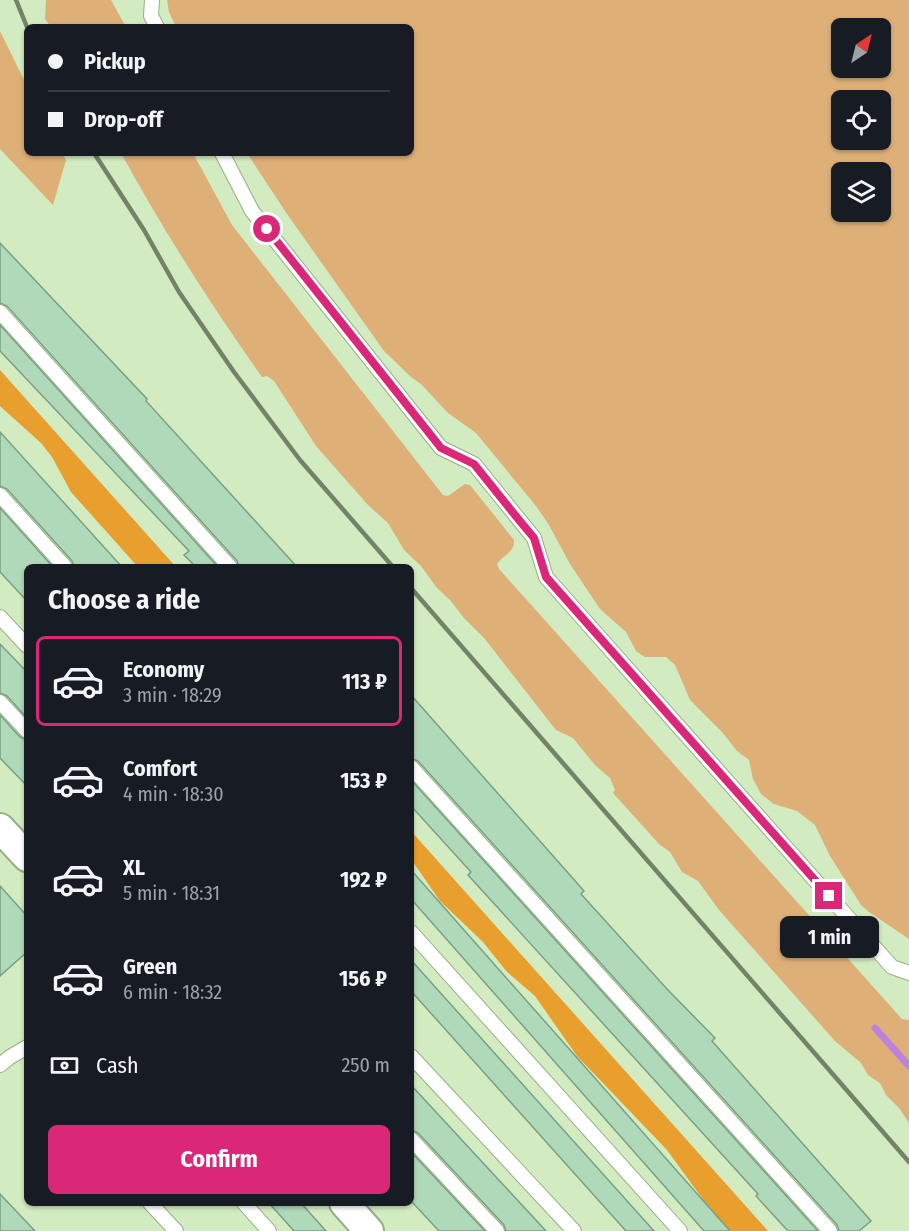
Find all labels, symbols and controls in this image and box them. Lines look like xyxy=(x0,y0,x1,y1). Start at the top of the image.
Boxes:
north arrow xyxy=(831,18,891,78)
map controls xyxy=(831,18,891,222)
text: Pickup xyxy=(84,48,146,75)
button: locate xyxy=(831,90,891,150)
text: Drop-off xyxy=(84,106,163,133)
button: layers xyxy=(831,162,891,222)
route start xyxy=(253,215,280,242)
text: Choose a ride xyxy=(48,584,200,616)
icon: car xyxy=(51,654,105,708)
text: Economy xyxy=(123,656,204,683)
text: 113 ₽ xyxy=(342,668,387,695)
text: 3 min · 18:29 xyxy=(123,683,222,707)
icon: car xyxy=(51,753,105,807)
text: Comfort xyxy=(123,755,197,782)
text: 153 ₽ xyxy=(340,767,387,794)
text: 4 min · 18:30 xyxy=(123,782,224,806)
icon: car xyxy=(51,852,105,906)
text: XL xyxy=(123,854,145,881)
text: 192 ₽ xyxy=(340,866,387,893)
text: 5 min · 18:31 xyxy=(123,881,220,905)
route end xyxy=(815,882,842,909)
callout: 1 min xyxy=(780,917,878,959)
text: 1 min xyxy=(808,925,851,949)
icon: car xyxy=(51,951,105,1005)
text: Green xyxy=(123,953,177,980)
text: 156 ₽ xyxy=(339,965,387,992)
text: 6 min · 18:32 xyxy=(123,980,222,1004)
icon: cash xyxy=(48,1049,81,1082)
text: Cash xyxy=(96,1052,139,1079)
text: 250 m xyxy=(342,1053,390,1077)
button: Confirm xyxy=(48,1125,390,1194)

